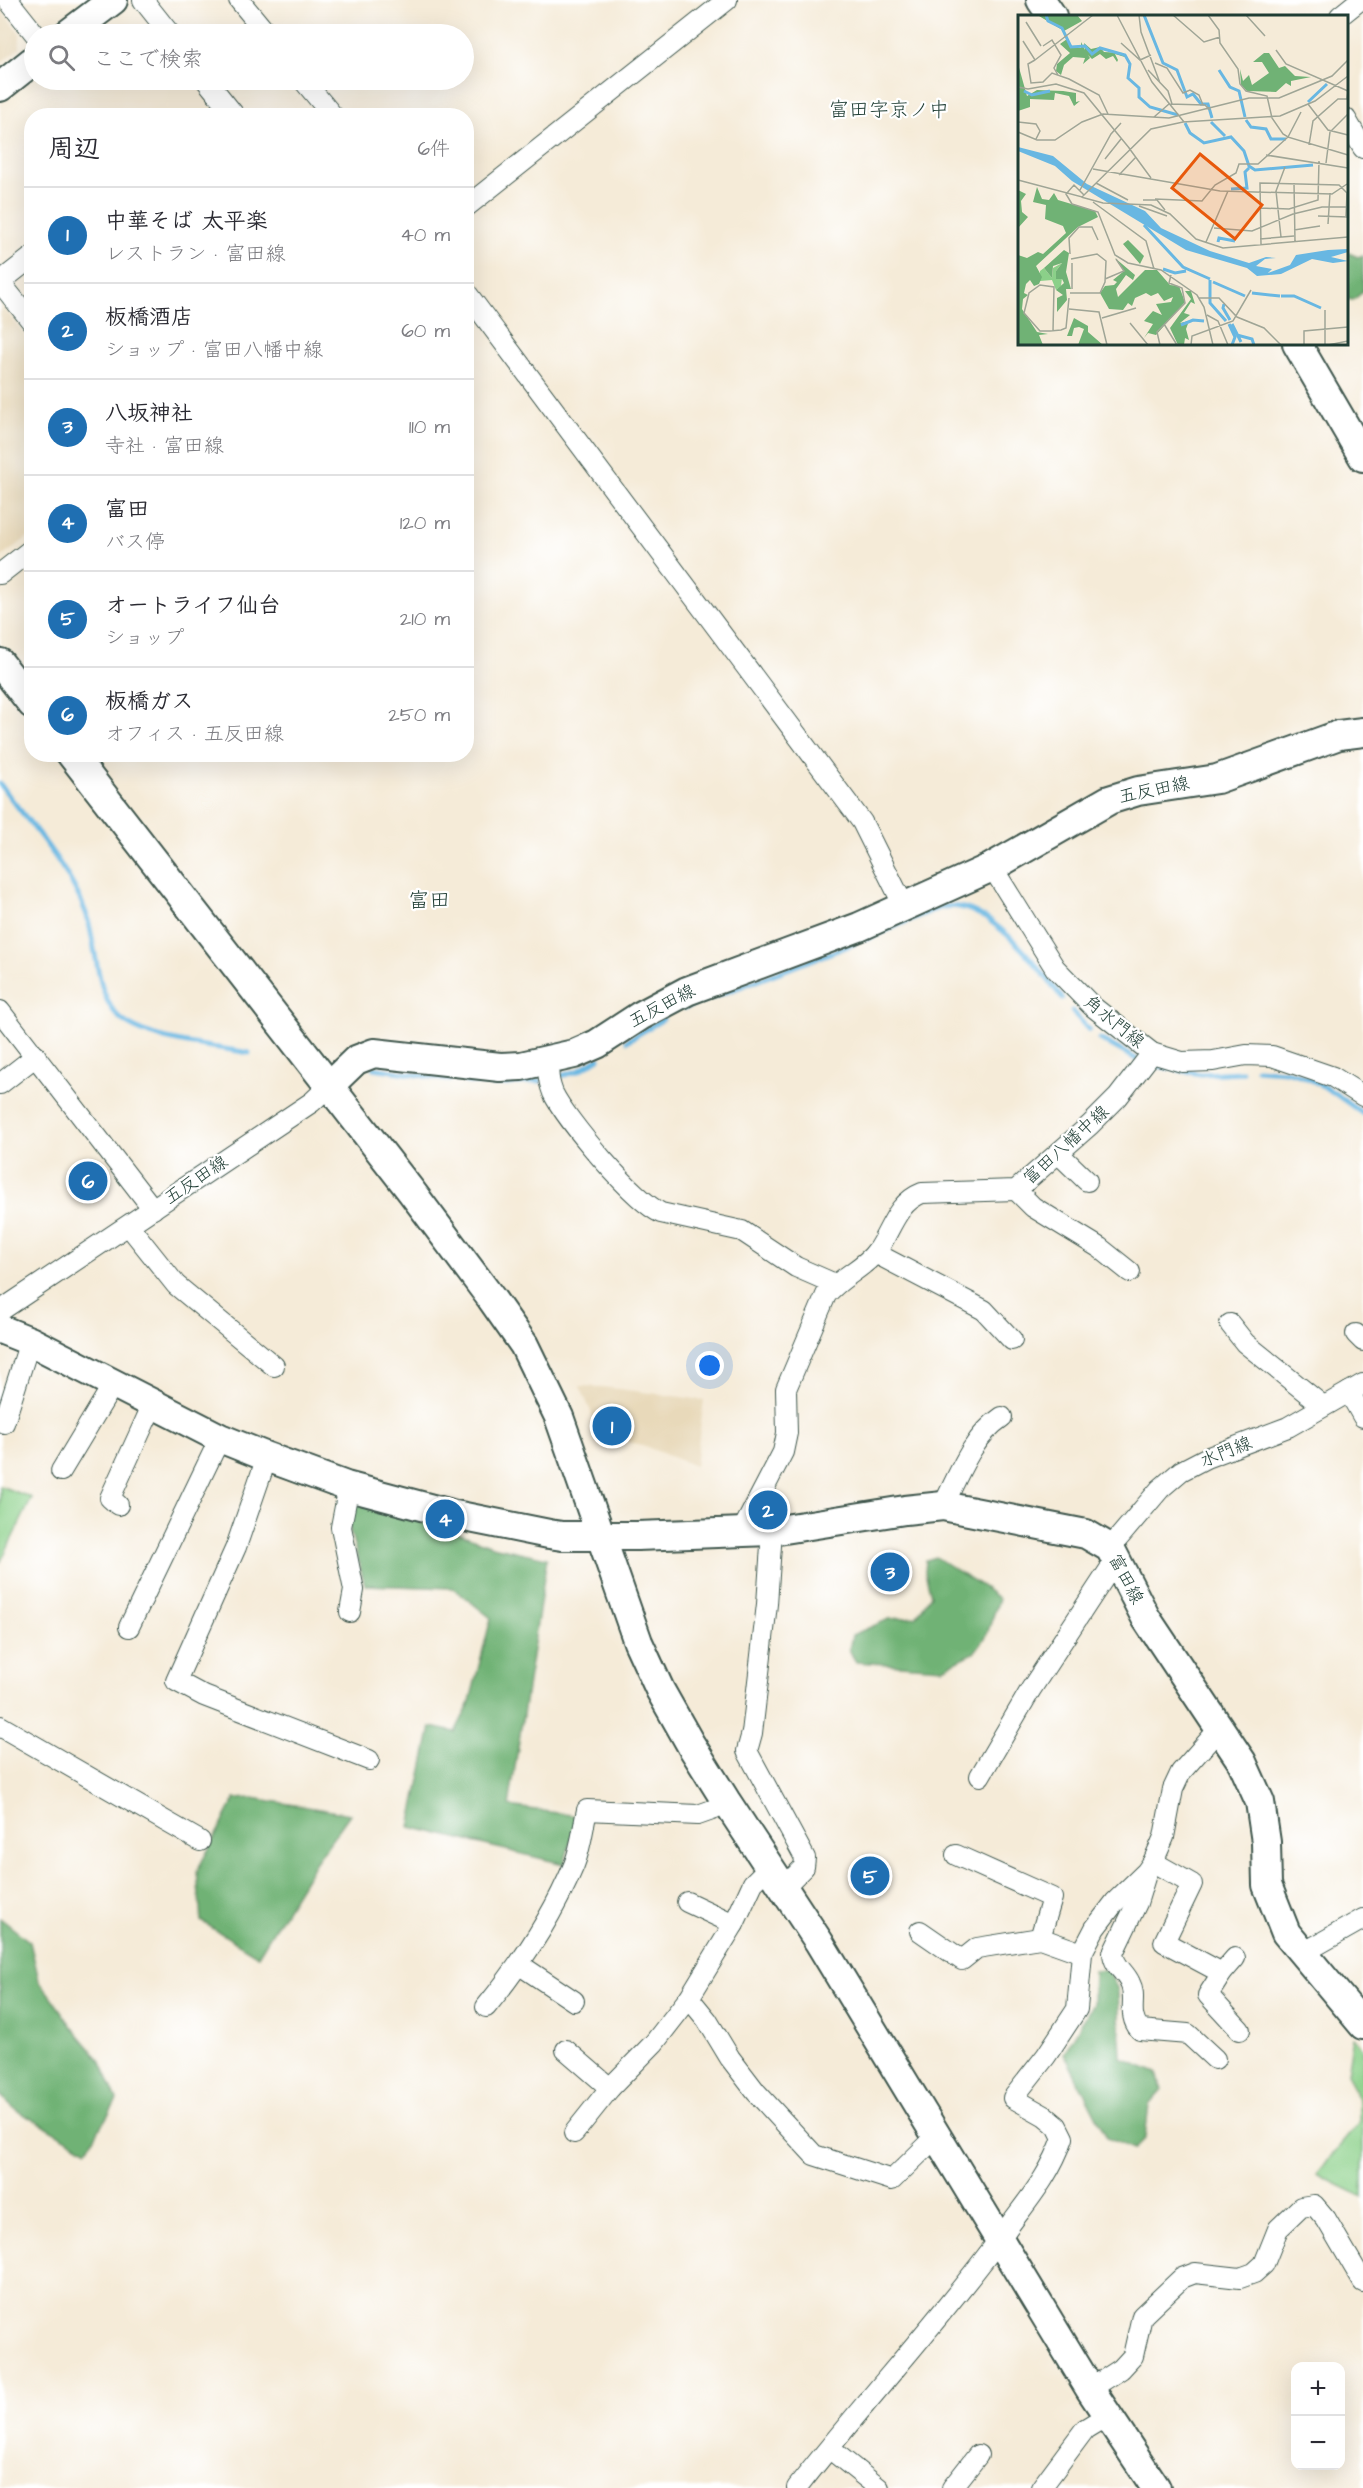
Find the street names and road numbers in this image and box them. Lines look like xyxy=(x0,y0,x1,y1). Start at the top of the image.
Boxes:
street label: 五反田線 xyxy=(1116,770,1192,810)
street label: 五反田線 xyxy=(624,978,700,1034)
street label: 角水門線 xyxy=(1078,990,1150,1054)
street label: 富田八幡中線 xyxy=(1018,1100,1114,1190)
street label: 五反田線 xyxy=(159,1150,233,1210)
street label: 水門線 xyxy=(1196,1430,1256,1474)
street label: 富田線 xyxy=(1102,1549,1150,1609)

